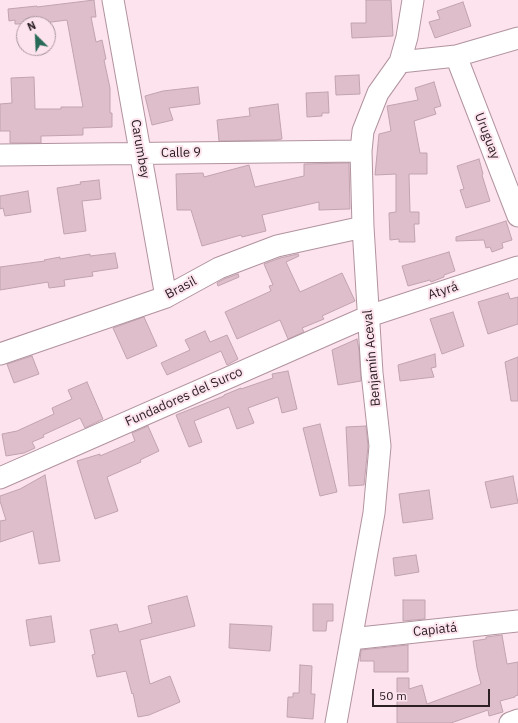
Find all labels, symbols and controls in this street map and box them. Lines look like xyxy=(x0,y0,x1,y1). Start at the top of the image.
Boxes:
north arrow xyxy=(16,16,56,56)
text: N xyxy=(25,18,38,34)
street label: Uruguay xyxy=(471,111,503,161)
street label: Carumbey xyxy=(127,118,153,180)
street label: Calle 9 xyxy=(161,145,201,161)
street label: Brasil xyxy=(163,273,199,303)
street label: Atyrá xyxy=(426,279,460,303)
street label: Benjamín Aceval xyxy=(360,309,384,407)
street label: Fundadores del Surco xyxy=(123,364,245,430)
street label: Capiatá xyxy=(412,620,458,640)
scale bar xyxy=(374,681,492,707)
text: 50 m xyxy=(379,688,407,703)

